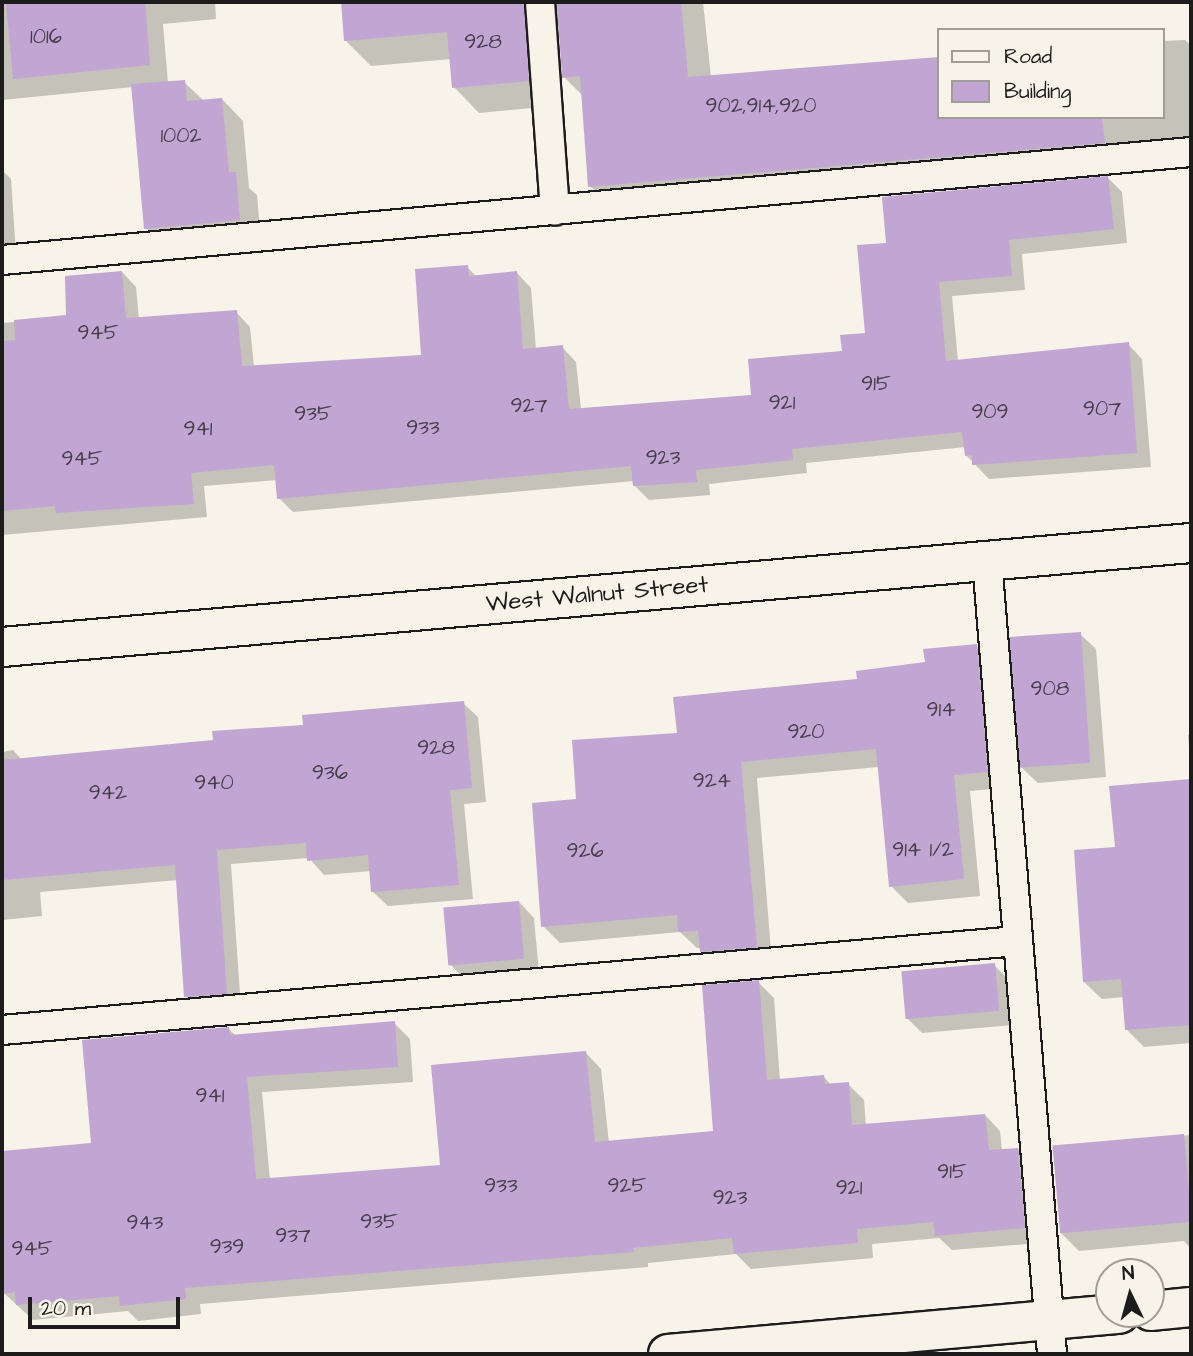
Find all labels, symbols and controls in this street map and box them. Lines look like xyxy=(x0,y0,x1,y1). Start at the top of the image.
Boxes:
house number: 1016 xyxy=(30,24,62,50)
legend xyxy=(937,28,1165,119)
house number: 928 xyxy=(464,29,502,55)
text: Road xyxy=(1004,42,1052,71)
text: Building xyxy=(1004,77,1071,106)
house number: 902,914,920 xyxy=(706,93,816,119)
house number: 1002 xyxy=(160,123,202,149)
house number: 945 xyxy=(77,320,119,346)
house number: 915 xyxy=(861,371,891,397)
house number: 921 xyxy=(769,390,795,416)
house number: 927 xyxy=(511,393,547,419)
house number: 907 xyxy=(1083,396,1121,422)
house number: 909 xyxy=(971,399,1009,425)
house number: 935 xyxy=(294,401,332,427)
house number: 933 xyxy=(406,415,440,441)
house number: 941 xyxy=(184,416,212,442)
house number: 923 xyxy=(646,445,680,471)
house number: 945 xyxy=(61,446,103,472)
street label: West Walnut Street xyxy=(485,571,709,619)
house number: 908 xyxy=(1031,676,1069,702)
house number: 914 xyxy=(927,697,955,723)
house number: 920 xyxy=(787,719,825,745)
house number: 928 xyxy=(417,735,455,761)
house number: 936 xyxy=(312,760,348,786)
house number: 924 xyxy=(693,768,731,794)
house number: 940 xyxy=(194,770,234,796)
house number: 942 xyxy=(89,780,127,806)
house number: 914 1/2 xyxy=(892,837,954,863)
house number: 926 xyxy=(566,838,604,864)
house number: 941 xyxy=(196,1083,224,1109)
house number: 915 xyxy=(937,1159,967,1185)
house number: 933 xyxy=(484,1173,518,1199)
house number: 925 xyxy=(608,1173,646,1199)
house number: 921 xyxy=(836,1175,862,1201)
house number: 923 xyxy=(713,1185,747,1211)
house number: 935 xyxy=(360,1209,398,1235)
house number: 943 xyxy=(127,1210,163,1236)
house number: 937 xyxy=(275,1223,311,1249)
house number: 939 xyxy=(210,1234,244,1260)
house number: 945 xyxy=(11,1236,53,1262)
north arrow xyxy=(1095,1258,1165,1328)
text: N xyxy=(1121,1260,1135,1288)
scale bar xyxy=(32,1282,184,1326)
text: 20 m xyxy=(41,1294,91,1323)

